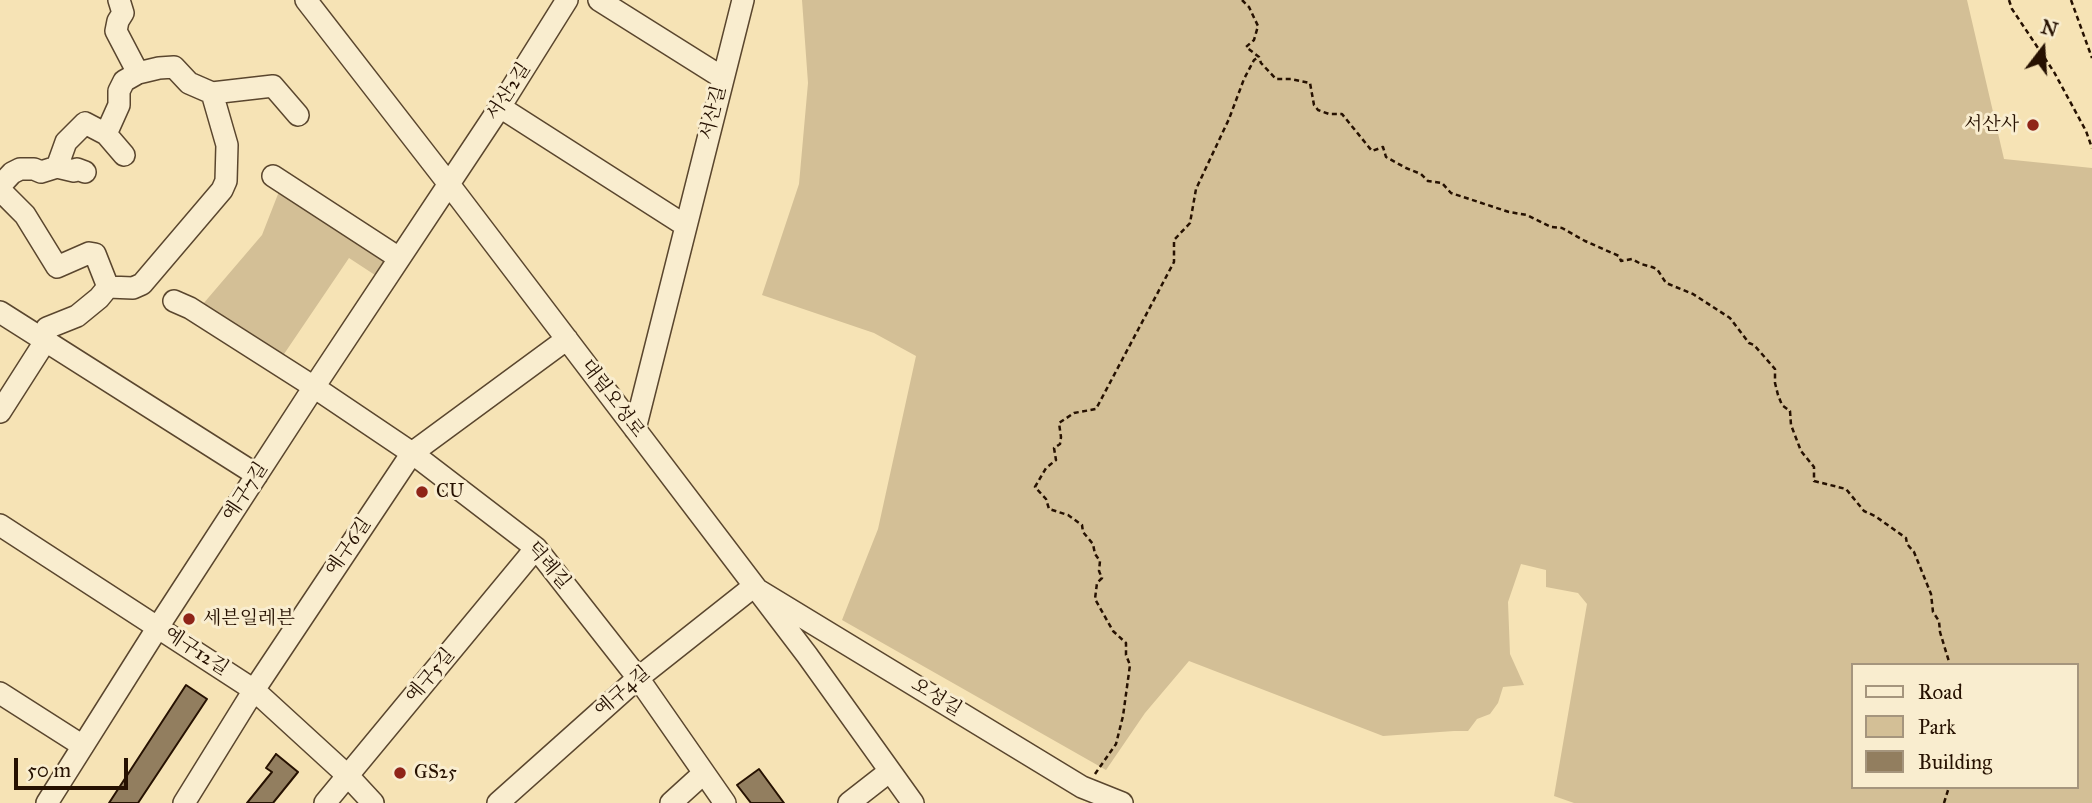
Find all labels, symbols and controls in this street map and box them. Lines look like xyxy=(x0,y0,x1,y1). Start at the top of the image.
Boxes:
north arrow xyxy=(2008,14,2078,84)
text: N xyxy=(2038,15,2060,42)
street label: 서산2길 xyxy=(482,59,536,125)
street label: 서산길 xyxy=(696,84,732,142)
place label: 서산사 xyxy=(1964,114,2019,136)
marker: 서산사 xyxy=(2025,117,2041,133)
street label: 대림오성로 xyxy=(575,355,649,443)
street label: 예구7길 xyxy=(219,458,273,526)
place label: CU xyxy=(436,481,464,503)
marker: CU xyxy=(414,484,430,500)
street label: 예구6길 xyxy=(321,514,377,580)
street label: 덕례길 xyxy=(521,538,575,594)
place label: 세븐일레븐 xyxy=(203,608,295,630)
marker: 세븐일레븐 xyxy=(181,611,197,627)
street label: 예구12길 xyxy=(160,623,232,681)
street label: 예구5길 xyxy=(402,644,460,708)
street label: 예구4길 xyxy=(591,662,655,722)
legend xyxy=(1850,663,2078,789)
street label: 오성길 xyxy=(907,674,965,722)
text: Road xyxy=(1918,679,1963,705)
text: Park xyxy=(1918,714,1956,740)
scale bar xyxy=(18,744,131,788)
text: Building xyxy=(1918,749,1992,775)
text: 50 m xyxy=(27,757,71,783)
place label: GS25 xyxy=(414,762,457,784)
marker: GS25 xyxy=(392,765,408,781)

